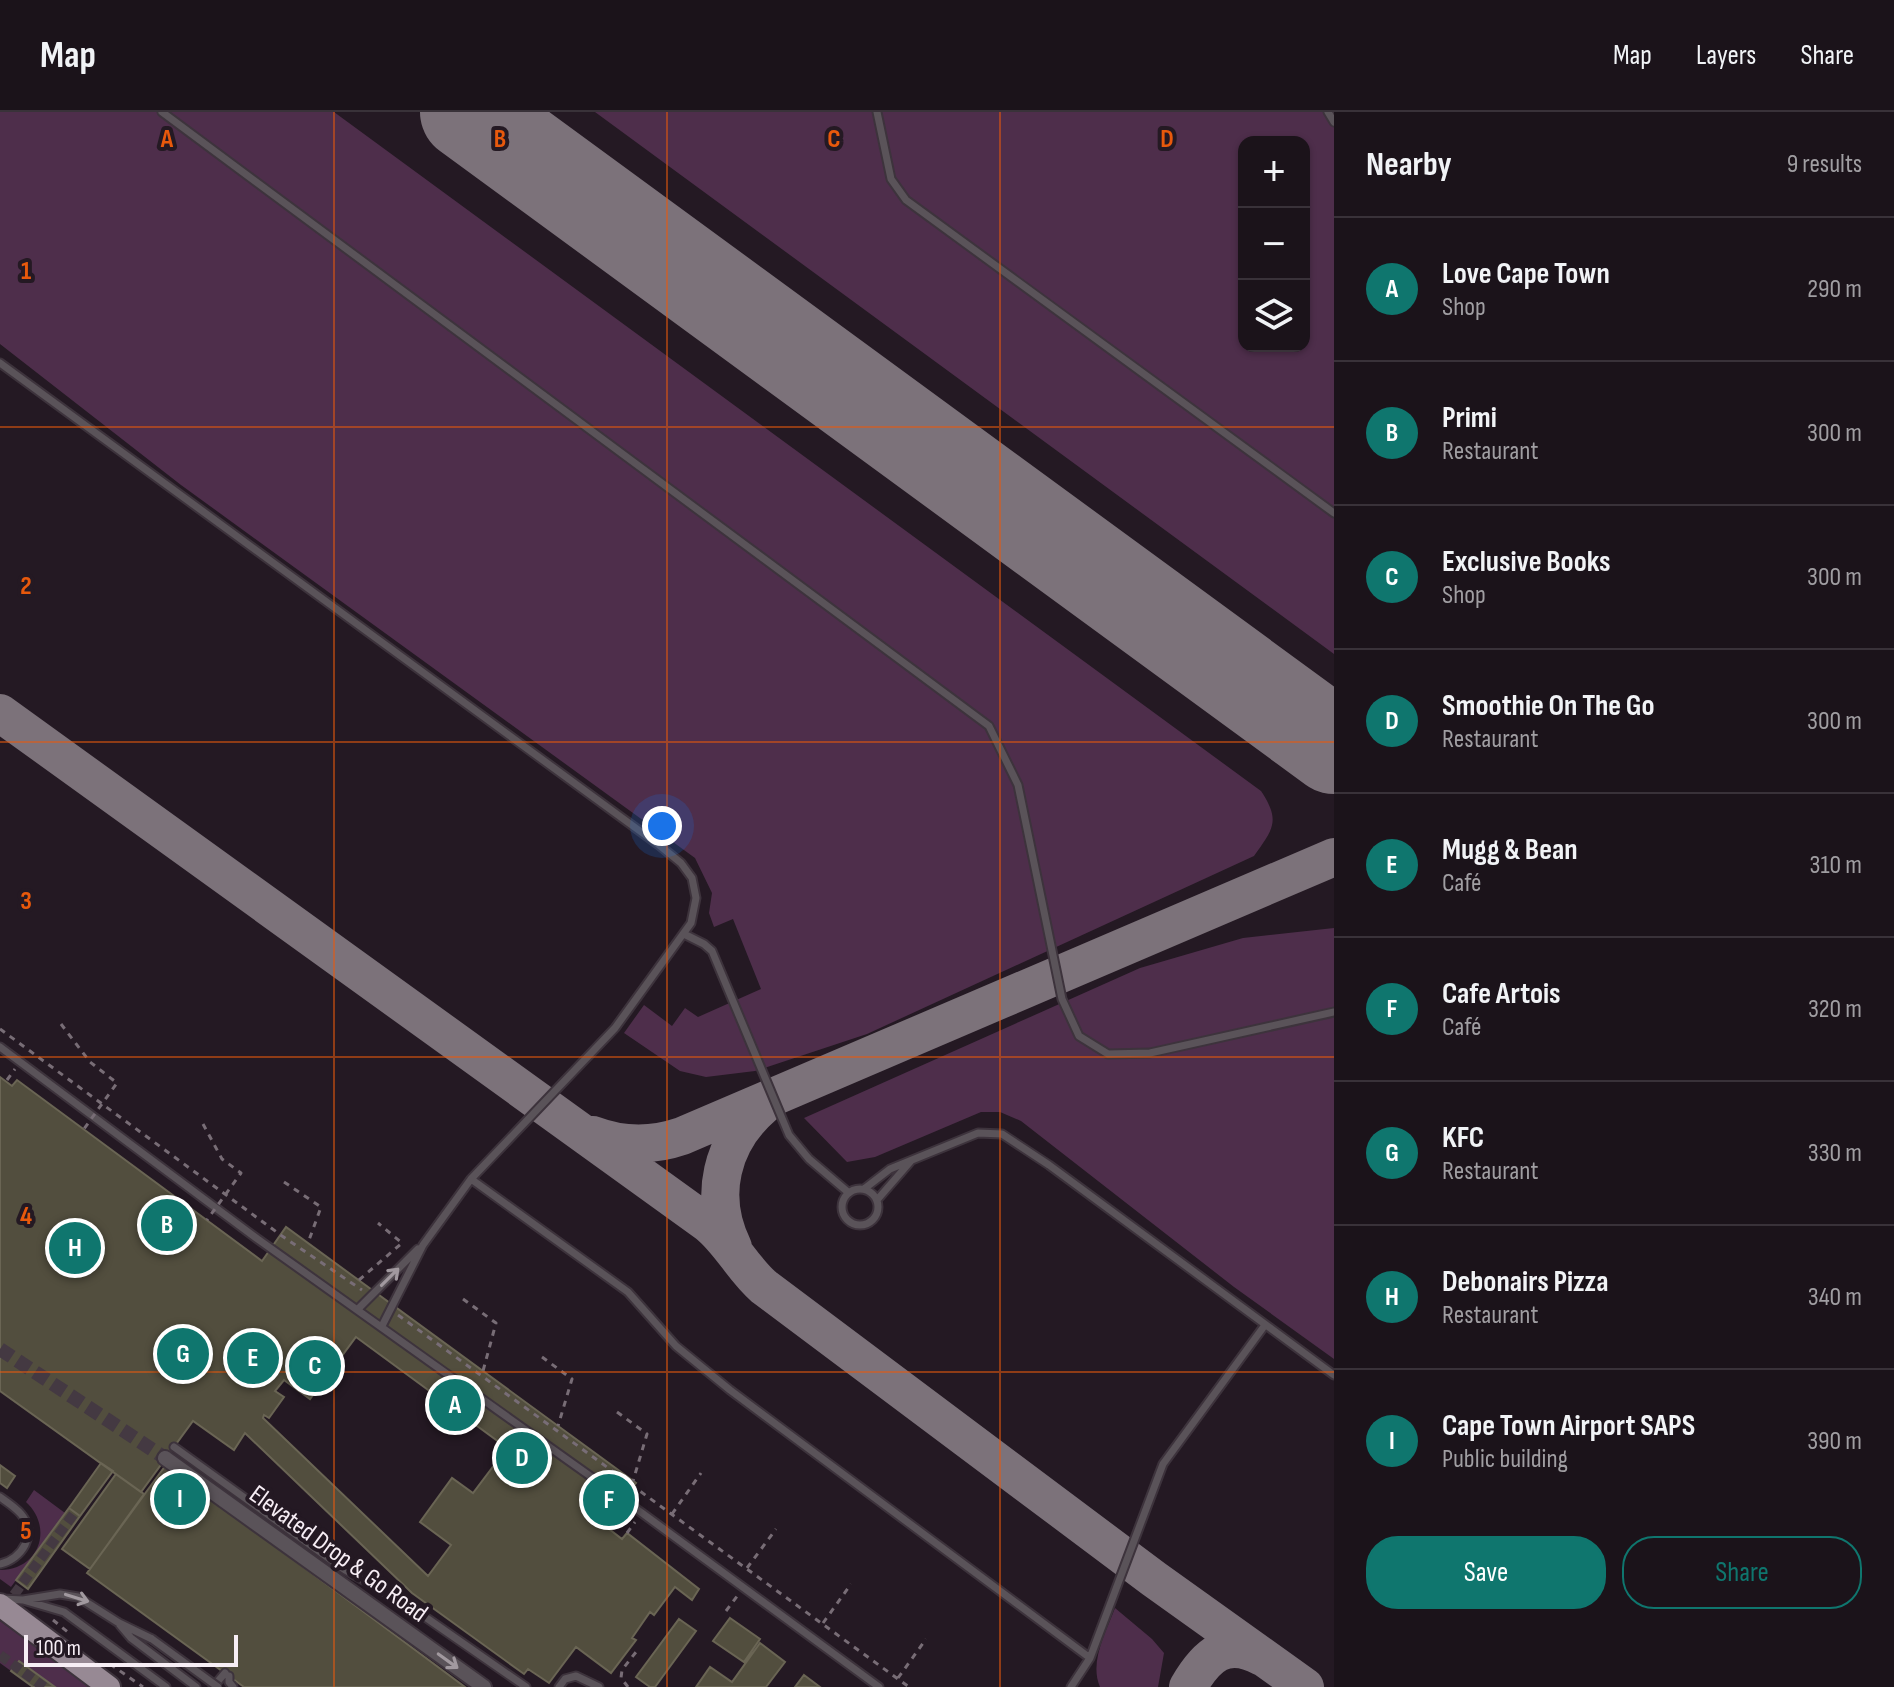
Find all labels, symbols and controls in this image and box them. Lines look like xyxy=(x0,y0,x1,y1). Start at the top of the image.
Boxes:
text: Map xyxy=(40,33,96,78)
text: Map xyxy=(1613,39,1652,72)
text: Layers xyxy=(1696,39,1756,72)
text: Share xyxy=(1800,39,1854,72)
text: A xyxy=(160,124,174,155)
text: B xyxy=(494,124,506,155)
text: C xyxy=(827,124,841,155)
text: D xyxy=(1160,124,1174,155)
map controls xyxy=(1238,136,1310,352)
button: + xyxy=(1238,136,1310,208)
text: Nearby xyxy=(1366,144,1452,185)
text: 9 results xyxy=(1787,149,1862,180)
button: − xyxy=(1238,208,1310,280)
text: 1 xyxy=(21,256,31,287)
text: Love Cape Town xyxy=(1442,256,1610,292)
text: A xyxy=(1386,274,1398,305)
text: 290 m xyxy=(1807,274,1862,305)
button: layers xyxy=(1238,280,1310,352)
text: Shop xyxy=(1442,292,1486,323)
text: Primi xyxy=(1442,400,1497,436)
text: B xyxy=(1386,418,1398,449)
text: 300 m xyxy=(1807,418,1862,449)
text: Restaurant xyxy=(1442,436,1538,467)
text: Exclusive Books xyxy=(1442,544,1610,580)
text: C xyxy=(1385,562,1399,593)
text: 300 m xyxy=(1807,562,1862,593)
text: 2 xyxy=(20,571,32,602)
text: Shop xyxy=(1442,580,1486,611)
text: Smoothie On The Go xyxy=(1442,688,1655,724)
text: D xyxy=(1385,706,1399,737)
text: 300 m xyxy=(1807,706,1862,737)
text: Restaurant xyxy=(1442,724,1538,755)
your location xyxy=(642,806,682,846)
text: Mugg & Bean xyxy=(1442,832,1578,868)
text: E xyxy=(1386,850,1398,881)
text: 310 m xyxy=(1810,850,1862,881)
text: Café xyxy=(1442,868,1482,899)
text: 3 xyxy=(20,886,32,917)
text: Cafe Artois xyxy=(1442,976,1561,1012)
text: F xyxy=(1387,994,1397,1025)
text: 320 m xyxy=(1808,994,1862,1025)
text: Café xyxy=(1442,1012,1482,1043)
text: KFC xyxy=(1442,1120,1484,1156)
text: G xyxy=(1385,1138,1399,1169)
text: 330 m xyxy=(1808,1138,1862,1169)
text: Restaurant xyxy=(1442,1156,1538,1187)
pin: B xyxy=(141,1195,193,1255)
text: 4 xyxy=(20,1201,32,1232)
pin: H xyxy=(49,1218,101,1278)
text: Debonairs Pizza xyxy=(1442,1264,1608,1300)
one-way arrow xyxy=(381,1267,400,1287)
text: H xyxy=(1385,1282,1399,1313)
text: 340 m xyxy=(1808,1282,1862,1313)
text: Restaurant xyxy=(1442,1300,1538,1331)
pin: G xyxy=(157,1324,209,1384)
pin: E xyxy=(227,1328,279,1388)
pin: C xyxy=(289,1336,341,1396)
pin: A xyxy=(429,1375,481,1435)
text: Cape Town Airport SAPS xyxy=(1442,1408,1695,1444)
text: I xyxy=(1389,1426,1395,1457)
text: 390 m xyxy=(1807,1426,1862,1457)
pin: D xyxy=(496,1428,548,1488)
text: Public building xyxy=(1442,1444,1568,1475)
pin: I xyxy=(154,1469,206,1529)
pin: F xyxy=(583,1470,635,1530)
street label: Elevated Drop & Go Road xyxy=(243,1479,433,1629)
text: 5 xyxy=(20,1516,32,1547)
button: Save xyxy=(1366,1536,1606,1609)
button: Share xyxy=(1622,1536,1862,1609)
one-way arrow xyxy=(63,1591,89,1606)
scale bar xyxy=(24,1631,238,1667)
text: 100 m xyxy=(36,1635,81,1662)
one-way arrow xyxy=(436,1652,458,1669)

